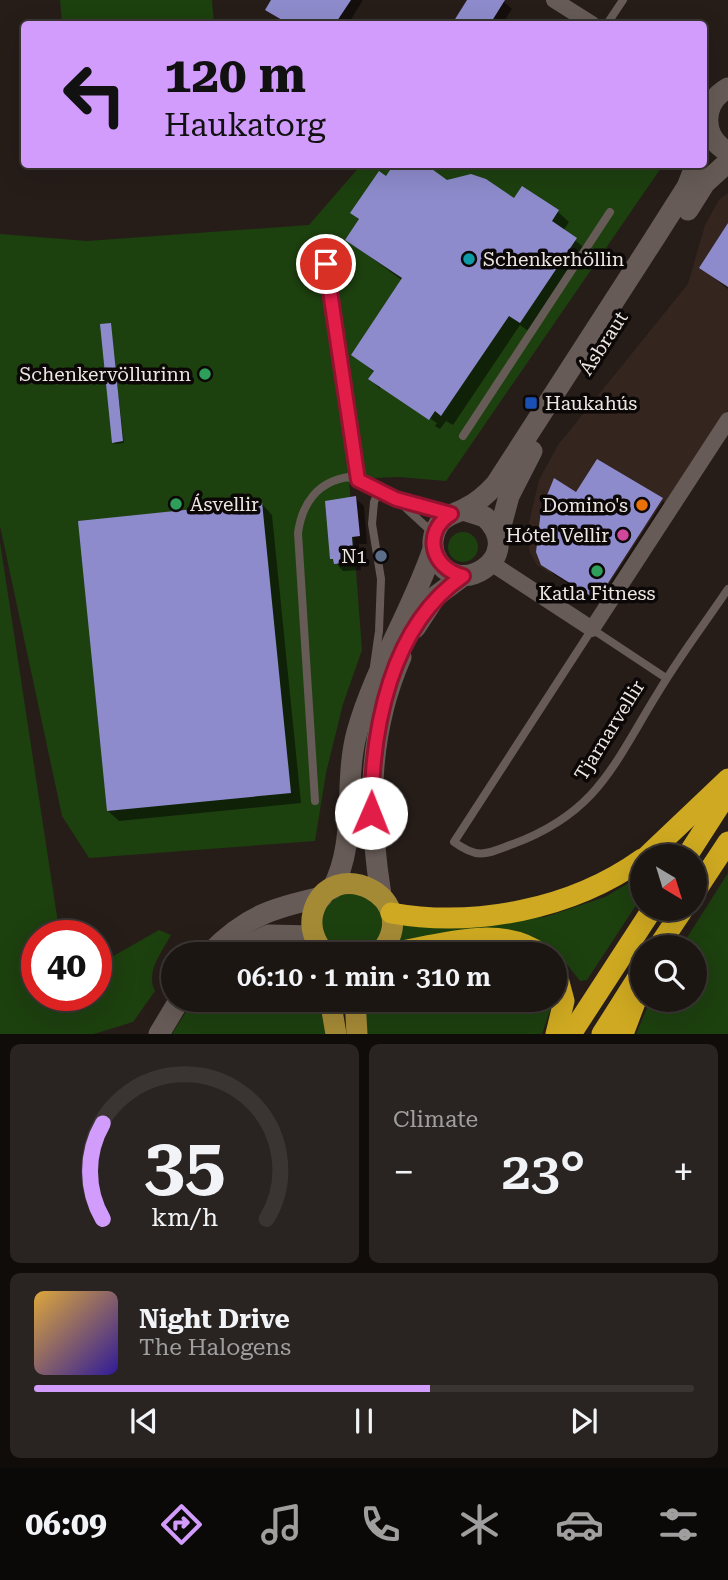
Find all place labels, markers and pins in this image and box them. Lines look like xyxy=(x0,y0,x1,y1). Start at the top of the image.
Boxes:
pin xyxy=(296,234,356,294)
place label: Schenkerhöllin xyxy=(483,248,624,271)
marker: Schenkerhöllin xyxy=(461,251,477,267)
place label: Schenkervöllurinn xyxy=(19,363,191,386)
marker: Schenkervöllurinn xyxy=(197,366,213,382)
place label: Haukahús xyxy=(545,392,637,415)
marker: Haukahús xyxy=(523,395,539,411)
place label: Ásvellir xyxy=(190,493,259,516)
place label: Domino's xyxy=(542,494,628,517)
marker: Ásvellir xyxy=(168,496,184,512)
marker: Domino's xyxy=(634,497,650,513)
place label: Hótel Vellir xyxy=(506,524,609,547)
marker: Hótel Vellir xyxy=(615,527,631,543)
place label: N1 xyxy=(341,545,367,568)
marker: N1 xyxy=(373,548,389,564)
marker: Katla Fitness xyxy=(589,563,605,579)
place label: Katla Fitness xyxy=(539,582,655,605)

